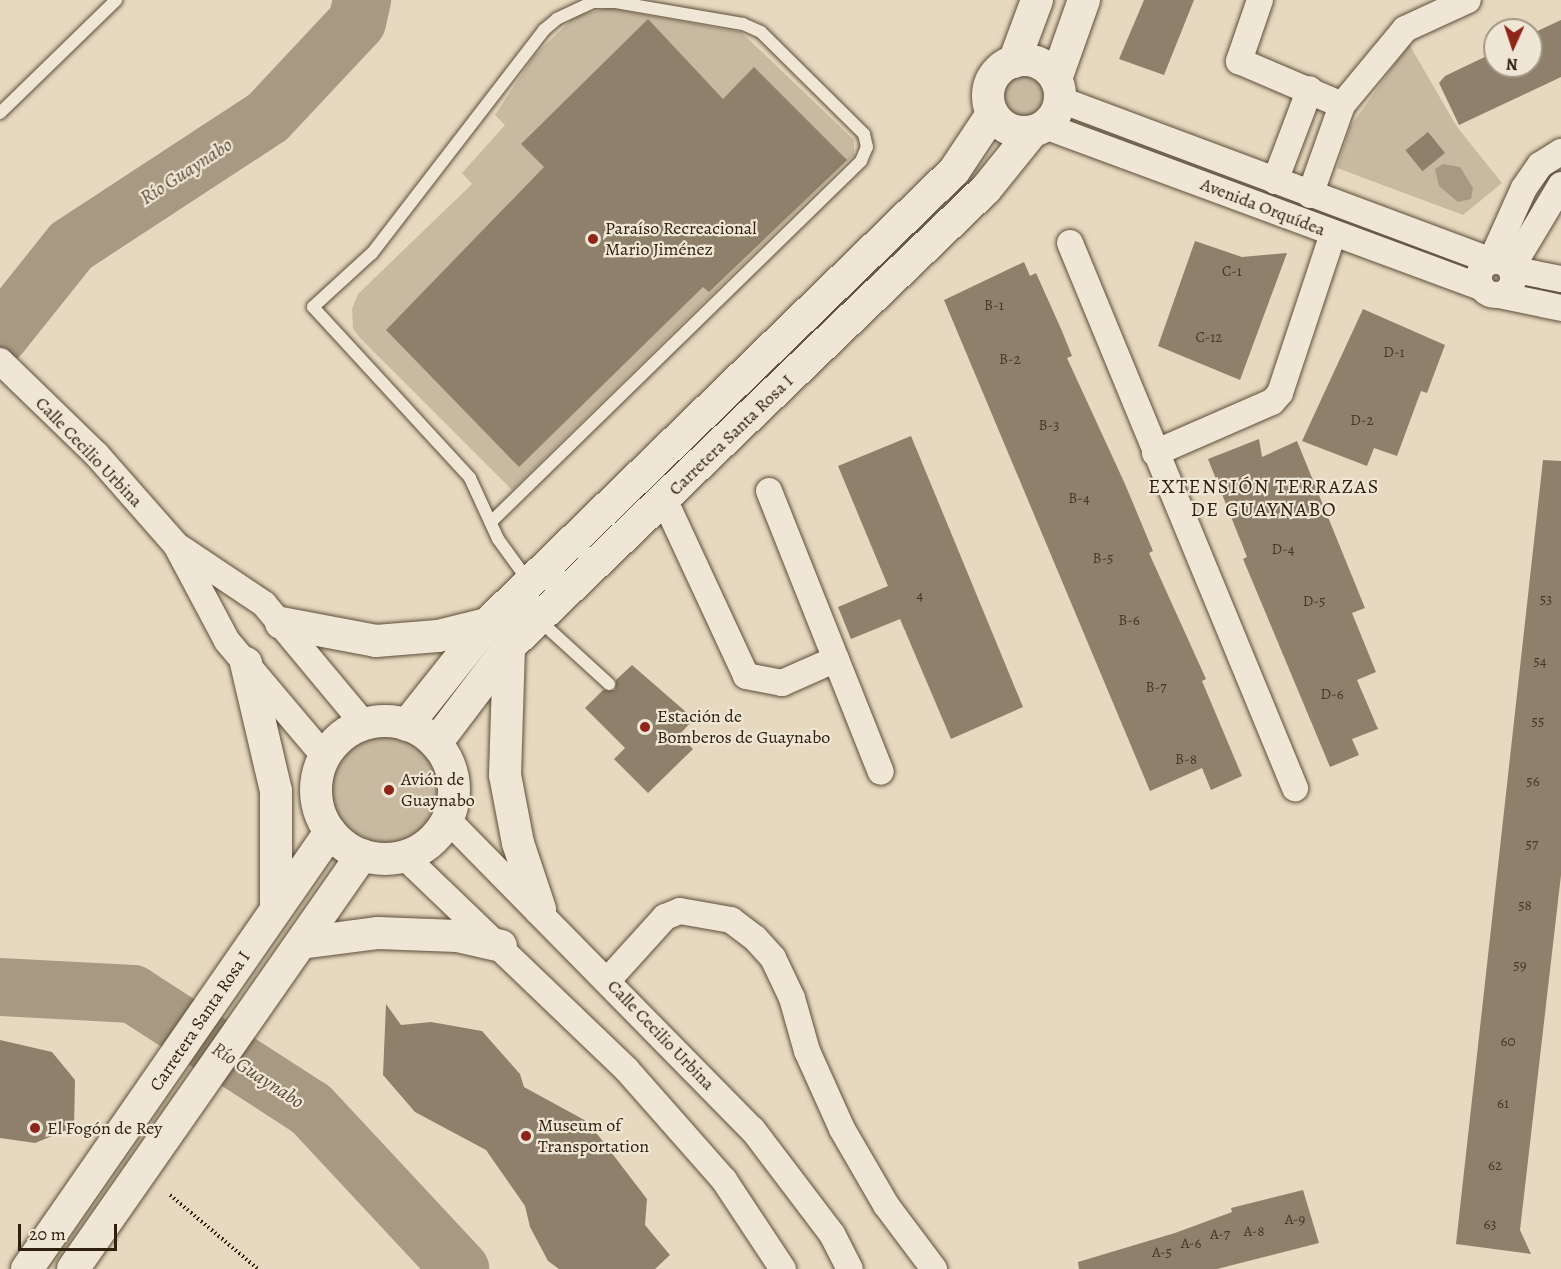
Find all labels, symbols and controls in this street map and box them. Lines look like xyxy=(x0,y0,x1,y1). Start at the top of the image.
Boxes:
north arrow xyxy=(1483,18,1543,78)
text: N xyxy=(1506,53,1519,75)
water label: Río Guaynabo xyxy=(136,132,236,210)
street label: Avenida Orquídea xyxy=(1198,173,1328,241)
place label: Paraíso Recreacional Mario Jiménez xyxy=(605,218,757,260)
marker: Paraíso Recreacional Mario Jiménez xyxy=(586,232,600,246)
house number: C-1 xyxy=(1222,263,1242,281)
house number: B-1 xyxy=(984,297,1004,315)
house number: C-12 xyxy=(1196,329,1222,347)
house number: D-1 xyxy=(1383,344,1405,362)
house number: B-2 xyxy=(999,351,1021,369)
street label: Carretera Santa Rosa I xyxy=(664,370,798,500)
street label: Calle Cecilio Urbina xyxy=(31,392,147,512)
house number: D-2 xyxy=(1350,412,1374,430)
house number: B-3 xyxy=(1039,417,1059,435)
district label: EXTENSIÓN TERRAZAS DE GUAYNABO xyxy=(1148,474,1380,521)
house number: B-4 xyxy=(1068,490,1090,508)
house number: D-4 xyxy=(1271,541,1295,559)
house number: B-5 xyxy=(1092,550,1114,568)
house number: 4 xyxy=(917,587,923,605)
house number: 53 xyxy=(1540,591,1552,609)
house number: D-5 xyxy=(1303,593,1325,611)
house number: B-6 xyxy=(1118,612,1140,630)
house number: 54 xyxy=(1533,653,1547,671)
house number: B-7 xyxy=(1146,679,1166,697)
house number: D-6 xyxy=(1320,686,1344,704)
place label: Estación de Bomberos de Guaynabo xyxy=(657,706,830,748)
house number: 55 xyxy=(1532,713,1544,731)
marker: Estación de Bomberos de Guaynabo xyxy=(638,720,652,734)
house number: B-8 xyxy=(1175,751,1197,769)
place label: Avión de Guaynabo xyxy=(401,769,475,812)
house number: 56 xyxy=(1526,773,1540,791)
marker: Avión de Guaynabo xyxy=(382,783,396,797)
house number: 57 xyxy=(1526,836,1538,854)
house number: 58 xyxy=(1518,897,1532,915)
street label: Carretera Santa Rosa I xyxy=(145,947,255,1095)
house number: 59 xyxy=(1513,957,1527,975)
street label: Calle Cecilio Urbina xyxy=(603,975,719,1095)
house number: 60 xyxy=(1501,1033,1515,1051)
water label: Río Guaynabo xyxy=(208,1036,308,1114)
house number: 61 xyxy=(1497,1095,1509,1113)
place label: Museum of Transportation xyxy=(538,1115,649,1158)
place label: El Fogón de Rey xyxy=(47,1117,162,1139)
marker: El Fogón de Rey xyxy=(28,1121,42,1135)
marker: Museum of Transportation xyxy=(519,1129,533,1143)
house number: 62 xyxy=(1488,1157,1502,1175)
house number: A-9 xyxy=(1285,1211,1305,1229)
scale bar xyxy=(21,1212,120,1250)
house number: 63 xyxy=(1483,1216,1497,1234)
text: 20 m xyxy=(29,1222,66,1246)
house number: A-8 xyxy=(1244,1223,1264,1241)
house number: A-7 xyxy=(1210,1226,1230,1244)
house number: A-6 xyxy=(1181,1235,1201,1253)
house number: A-5 xyxy=(1152,1244,1172,1262)

